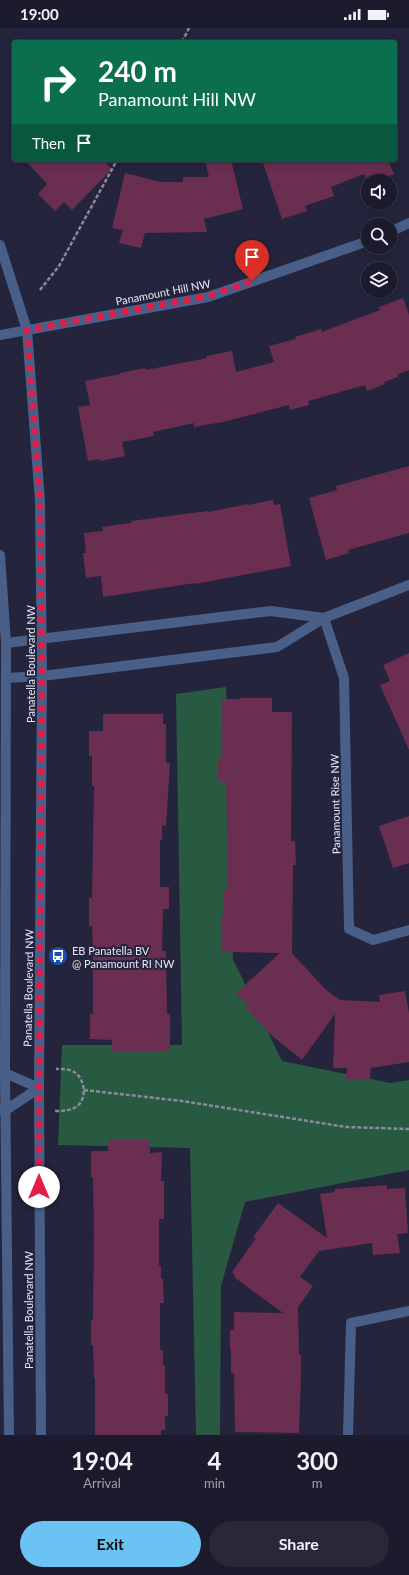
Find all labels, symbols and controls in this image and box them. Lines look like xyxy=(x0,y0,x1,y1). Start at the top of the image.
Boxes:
text: 19:00 xyxy=(20,5,59,23)
text: 240 m xyxy=(98,54,177,88)
icon: right xyxy=(32,56,84,108)
text: Panamount Hill NW xyxy=(98,88,256,110)
icon: arrive xyxy=(73,132,95,154)
text: Then xyxy=(32,134,65,152)
map controls xyxy=(361,174,397,298)
button: sound xyxy=(361,174,397,210)
button: search xyxy=(361,218,397,254)
pin xyxy=(235,240,269,281)
icon: arrive xyxy=(241,246,263,268)
button: layers xyxy=(361,262,397,298)
street label: Panamount Hill NW xyxy=(114,276,212,308)
street label: Panatella Boulevard NW xyxy=(24,604,37,723)
street label: Panamount Rise NW xyxy=(328,753,342,854)
street label: Panatella Boulevard NW xyxy=(20,928,36,1047)
place label: EB Panatella BV @ Panamount RI NW xyxy=(72,944,175,970)
bus stop icon: EB Panatella BV @ Panamount RI NW xyxy=(47,945,69,967)
position arrow xyxy=(18,1166,60,1208)
street label: Panatella Boulevard NW xyxy=(22,1250,35,1369)
text: 19:04 xyxy=(71,1446,133,1475)
text: 4 xyxy=(208,1446,222,1475)
text: 300 xyxy=(296,1446,338,1475)
text: Arrival xyxy=(83,1475,121,1491)
text: min xyxy=(204,1475,225,1491)
text: m xyxy=(312,1475,322,1491)
button: Exit xyxy=(20,1521,201,1567)
button: Share xyxy=(209,1521,389,1567)

